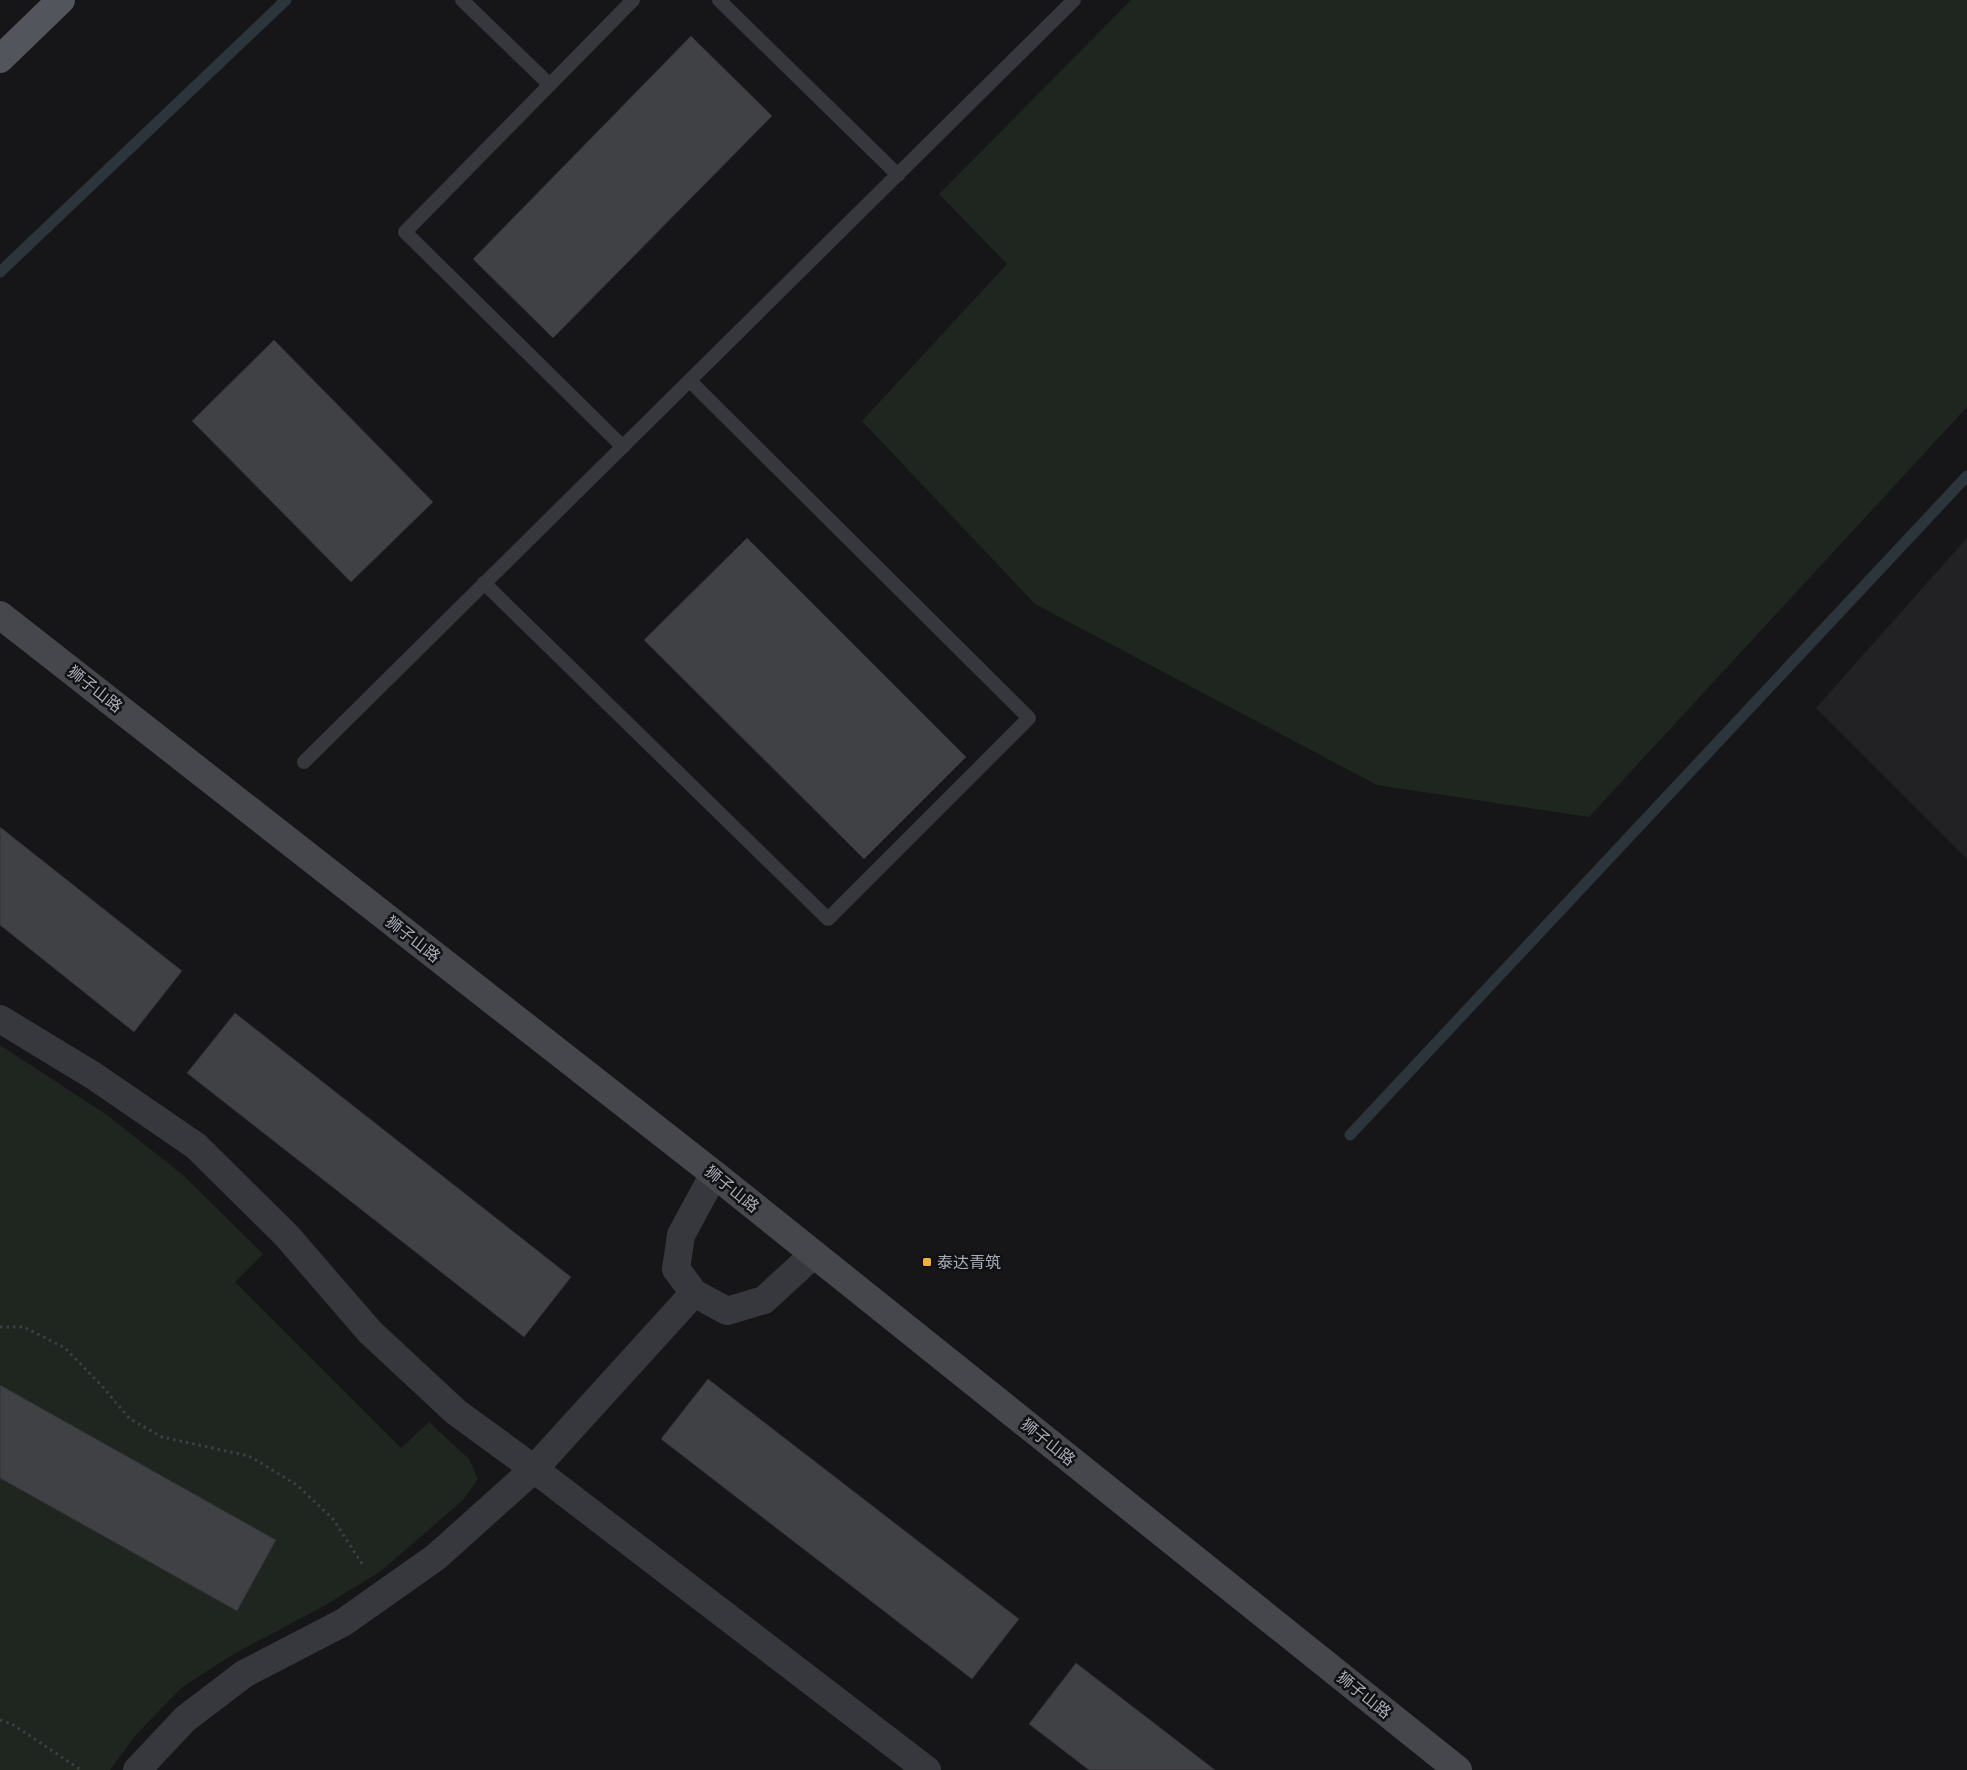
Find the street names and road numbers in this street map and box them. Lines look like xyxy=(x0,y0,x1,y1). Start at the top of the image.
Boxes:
street label: 狮子山路 xyxy=(64,662,126,716)
street label: 狮子山路 xyxy=(382,912,444,966)
street label: 狮子山路 xyxy=(701,1161,763,1217)
street label: 狮子山路 xyxy=(1017,1414,1079,1470)
street label: 狮子山路 xyxy=(1333,1667,1395,1723)

